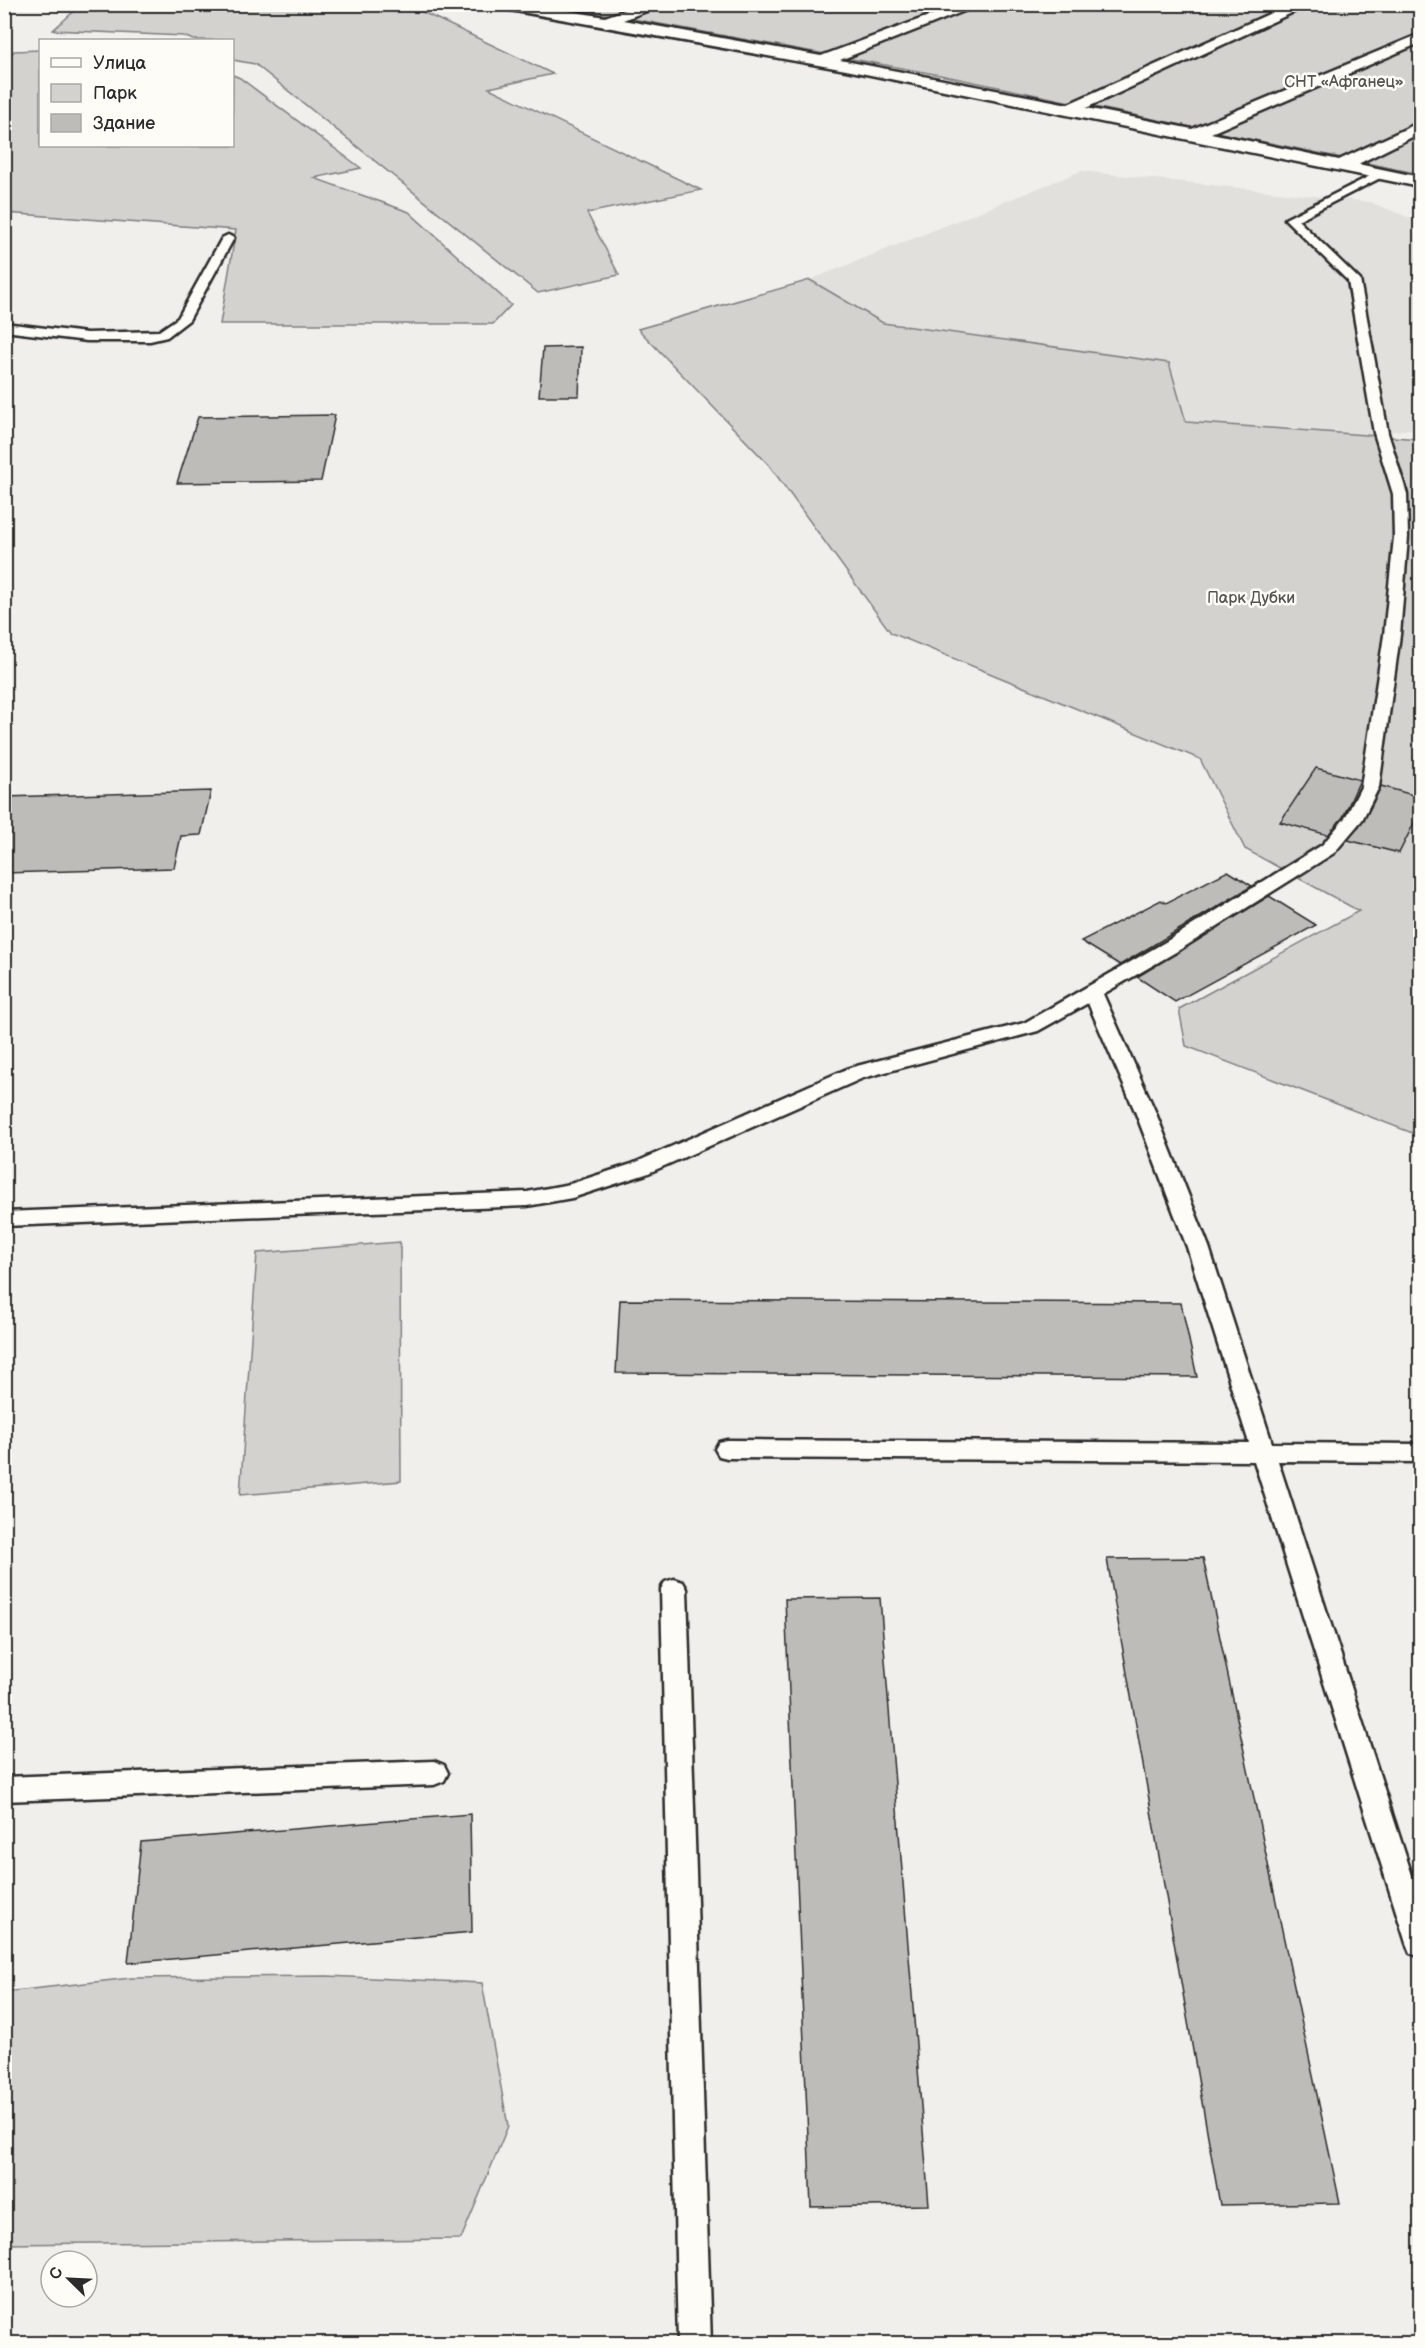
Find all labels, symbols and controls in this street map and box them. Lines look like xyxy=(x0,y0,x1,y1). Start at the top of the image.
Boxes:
legend xyxy=(39,39,234,147)
text: Улица xyxy=(93,53,147,74)
park label: СНТ «Афганец» xyxy=(1284,73,1404,92)
text: Парк xyxy=(93,83,137,104)
text: Здание xyxy=(93,113,155,134)
park label: Парк Дубки xyxy=(1207,589,1295,608)
north arrow xyxy=(39,2249,99,2309)
text: С xyxy=(46,2265,68,2282)

